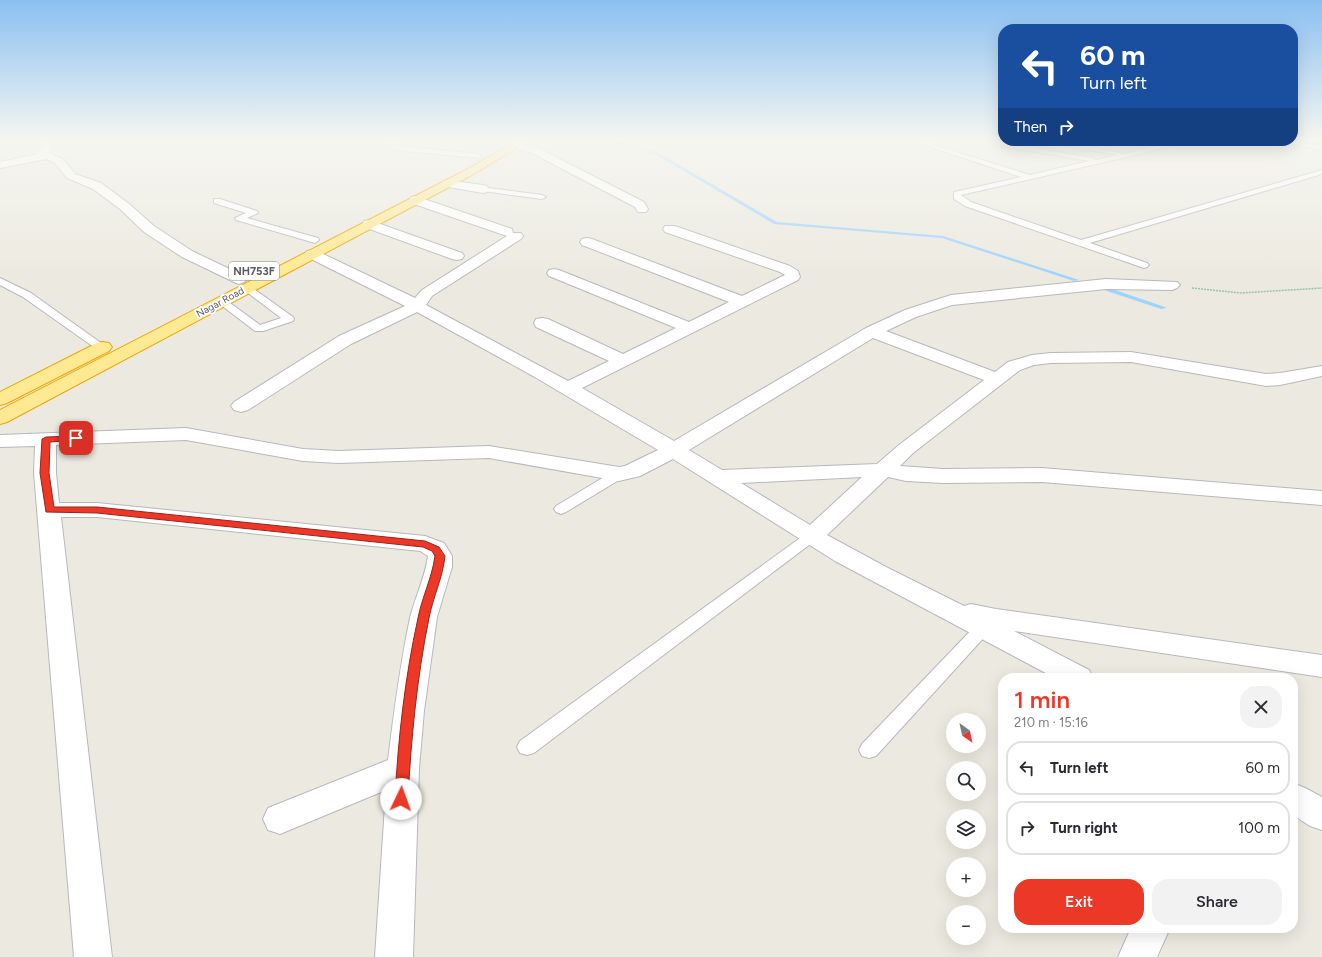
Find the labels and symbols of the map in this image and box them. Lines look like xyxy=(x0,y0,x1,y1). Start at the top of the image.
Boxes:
road number: NH753F xyxy=(229,262,279,280)
street label: Nagar Road xyxy=(194,284,246,320)
pin xyxy=(59,421,93,455)
north arrow xyxy=(946,713,986,753)
position arrow xyxy=(380,778,422,820)

